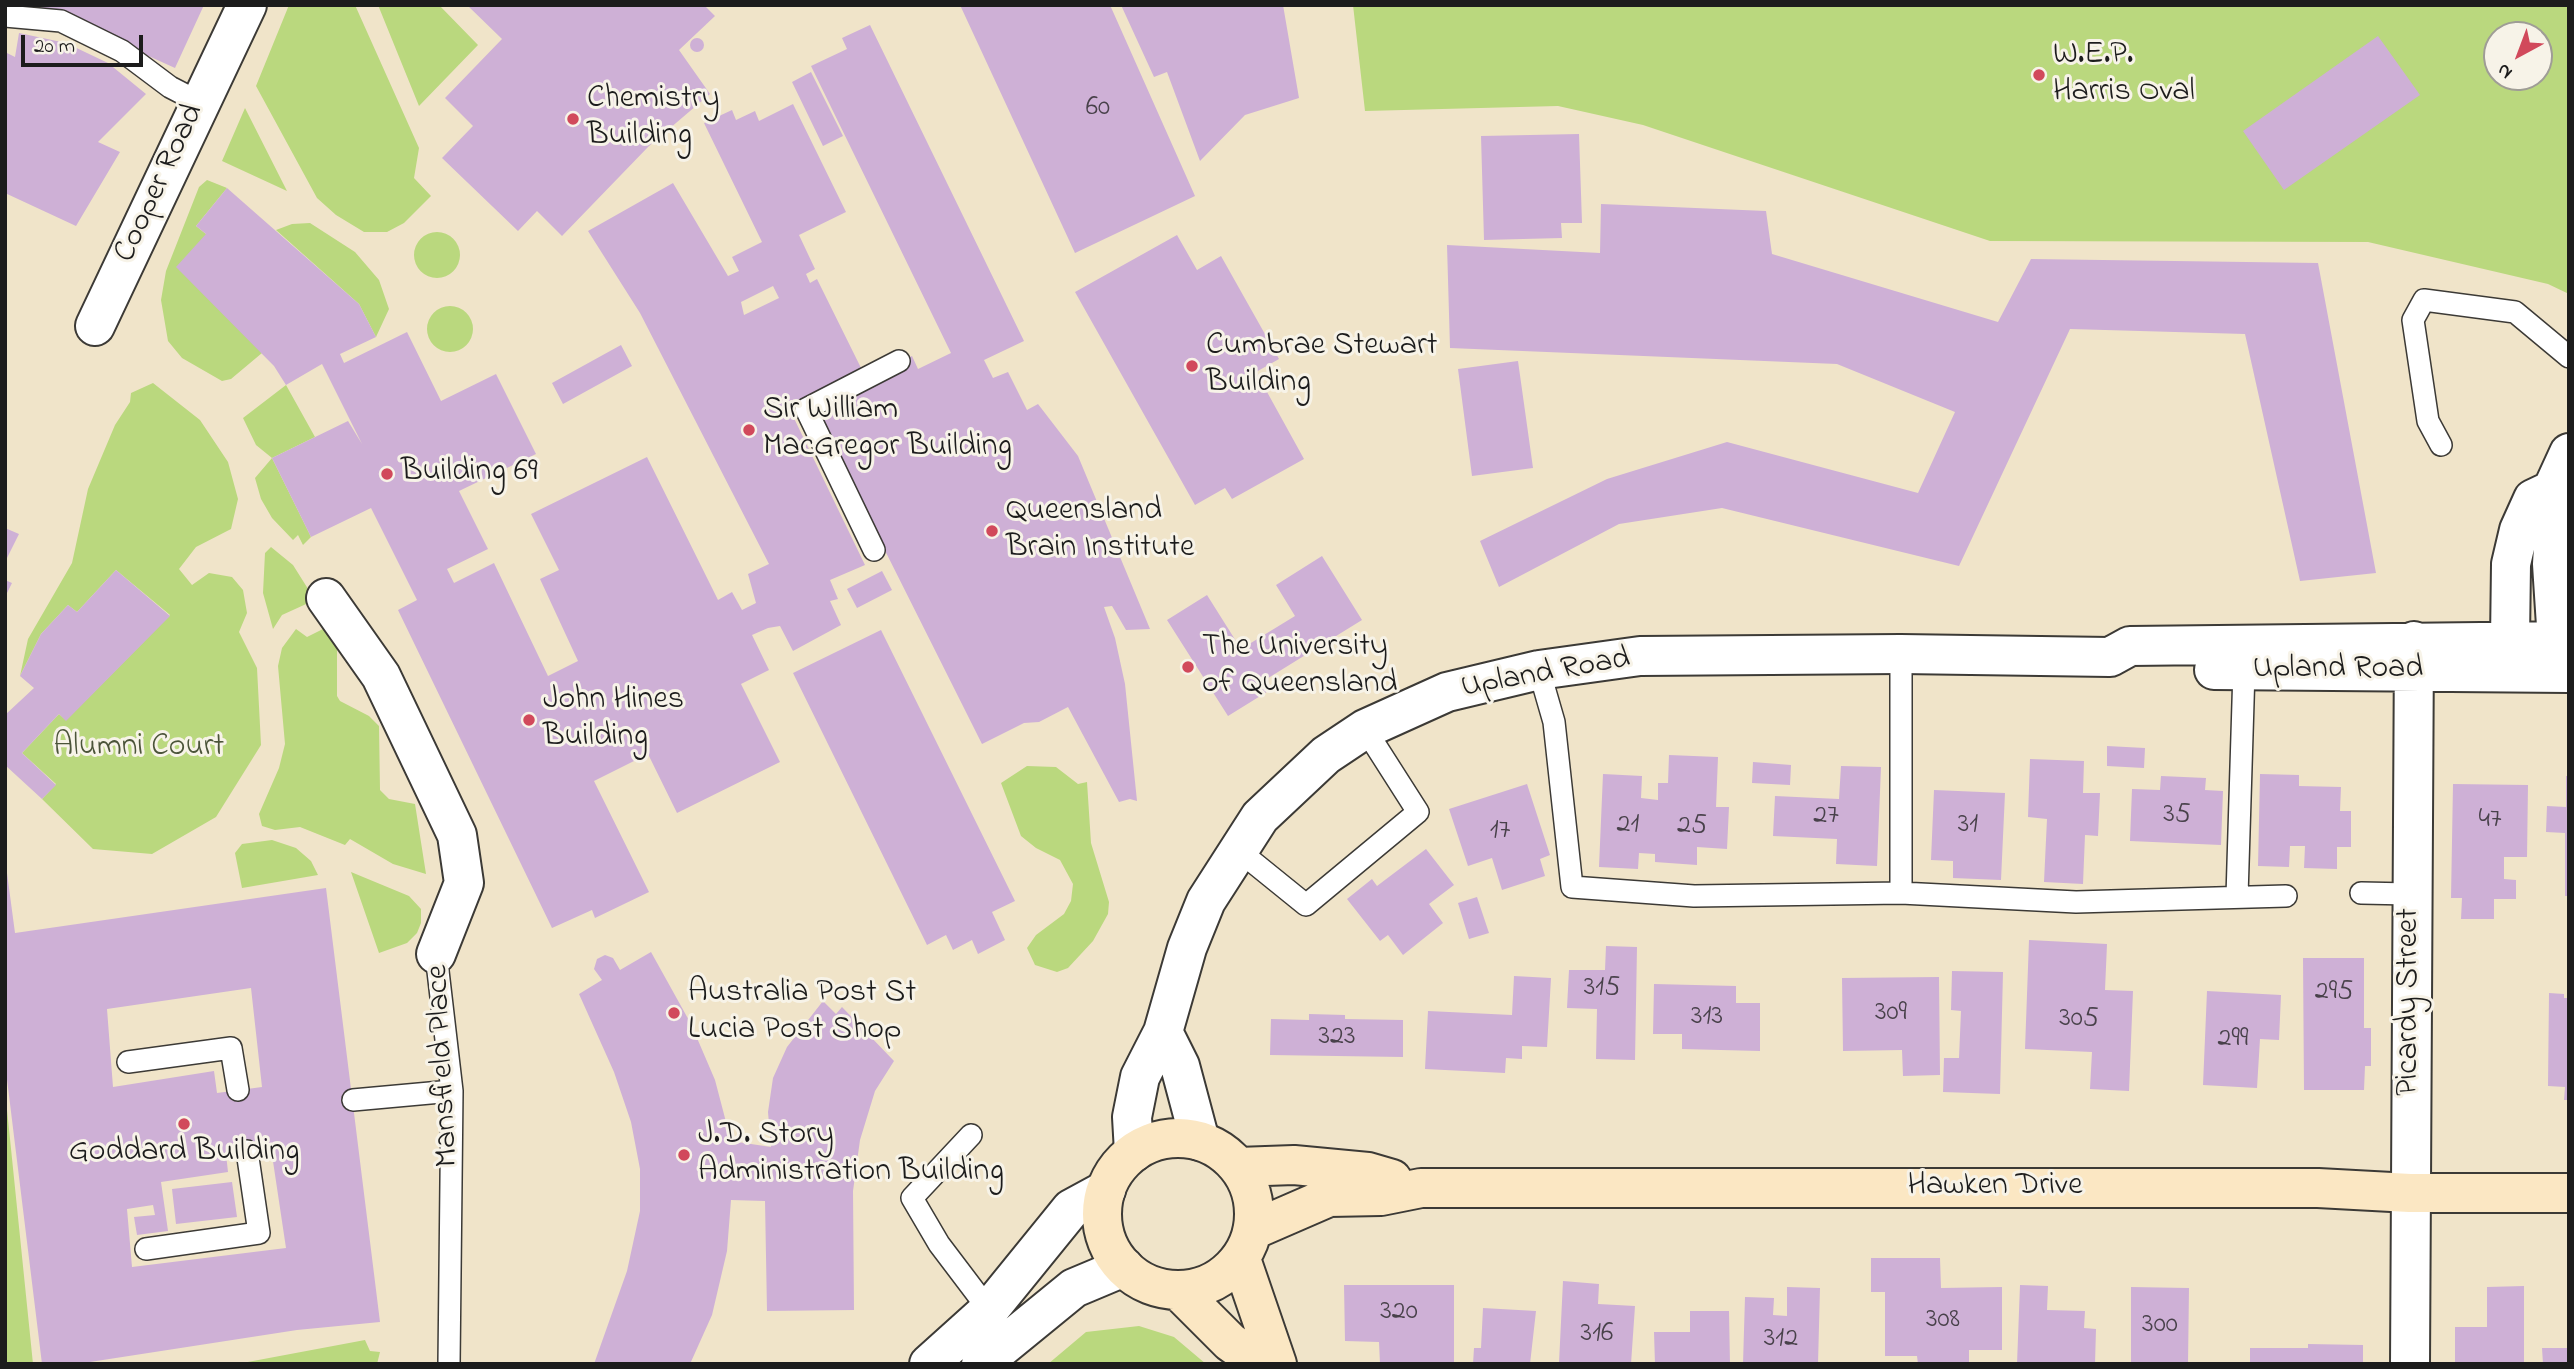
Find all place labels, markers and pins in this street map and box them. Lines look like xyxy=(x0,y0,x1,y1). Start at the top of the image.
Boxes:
place label: W.E.P. Harris Oval xyxy=(2053,38,2195,113)
marker: W.E.P. Harris Oval xyxy=(2031,67,2047,83)
place label: Chemistry Building xyxy=(587,82,719,157)
marker: Chemistry Building xyxy=(565,111,581,127)
place label: Cumbrae Stewart Building xyxy=(1206,329,1438,404)
marker: Cumbrae Stewart Building xyxy=(1184,358,1200,374)
place label: Sir William MacGregor Building xyxy=(763,393,1012,468)
marker: Sir William MacGregor Building xyxy=(741,422,757,438)
place label: Building 69 xyxy=(401,455,538,493)
marker: Building 69 xyxy=(379,466,395,482)
place label: Queensland Brain Institute xyxy=(1006,494,1194,569)
marker: Queensland Brain Institute xyxy=(984,523,1000,539)
place label: The University of Queensland xyxy=(1202,630,1397,705)
marker: The University of Queensland xyxy=(1180,659,1196,675)
place label: John Hines Building xyxy=(543,683,684,758)
marker: John Hines Building xyxy=(521,712,537,728)
place label: Australia Post St Lucia Post Shop xyxy=(688,976,916,1051)
marker: Australia Post St Lucia Post Shop xyxy=(666,1005,682,1021)
marker: Goddard Building xyxy=(176,1116,192,1132)
place label: J.D. Story Administration Building xyxy=(698,1118,1004,1193)
place label: Goddard Building xyxy=(69,1135,299,1173)
marker: J.D. Story Administration Building xyxy=(676,1147,692,1163)

